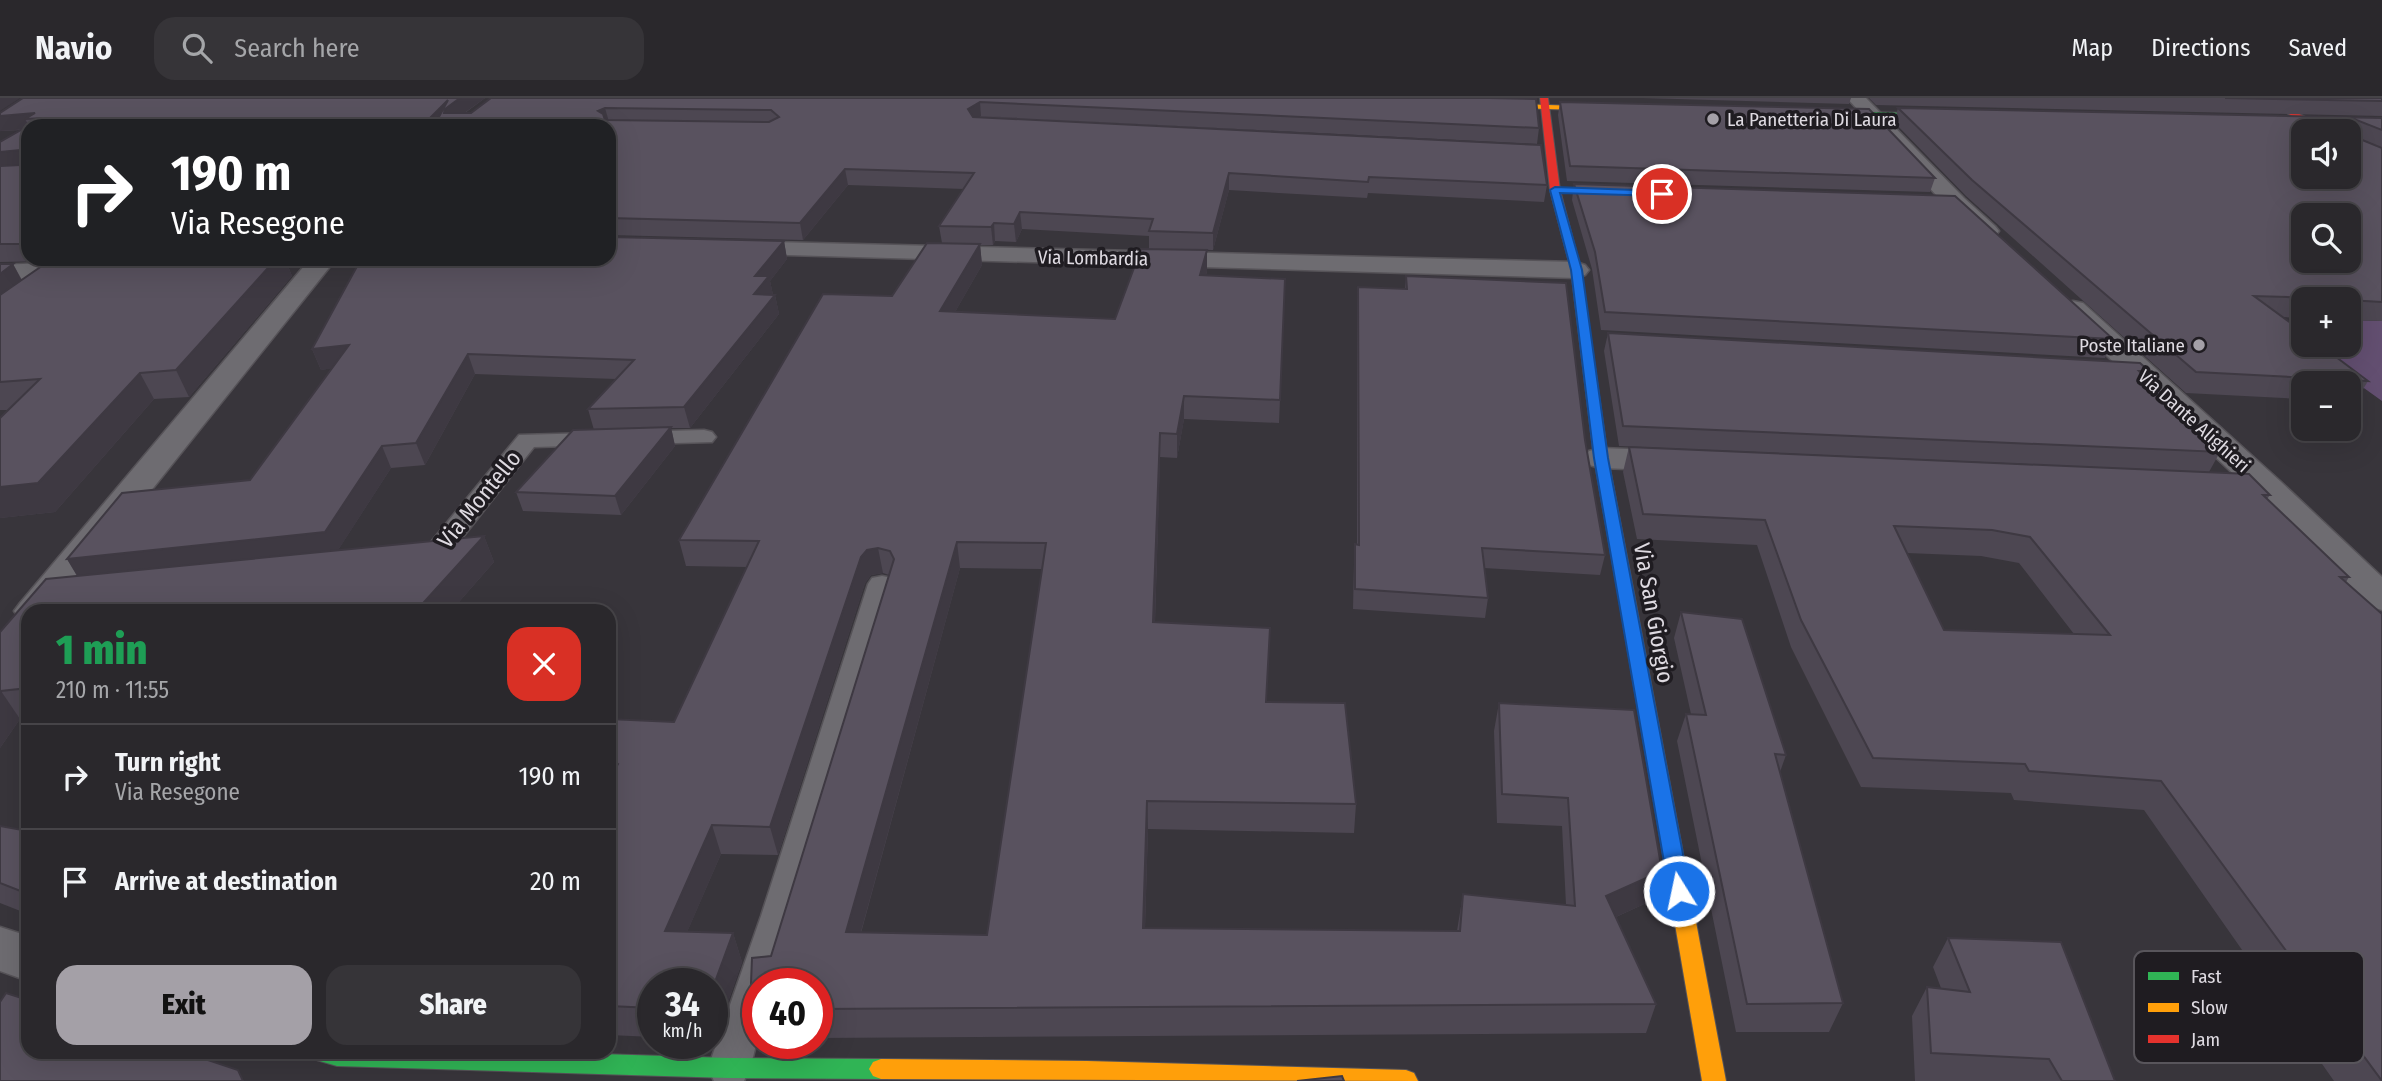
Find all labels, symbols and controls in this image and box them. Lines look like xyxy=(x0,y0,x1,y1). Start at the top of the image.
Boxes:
search box xyxy=(154,17,644,80)
text: Navio xyxy=(35,28,112,68)
icon: search xyxy=(178,29,216,67)
text: Search here xyxy=(234,33,360,64)
text: Map xyxy=(2072,34,2113,62)
text: Directions xyxy=(2151,34,2250,62)
text: Saved xyxy=(2288,34,2347,62)
place label: La Panetteria Di Laura xyxy=(1727,108,1897,131)
marker: La Panetteria Di Laura xyxy=(1705,111,1721,127)
map controls xyxy=(2291,119,2361,441)
button: sound xyxy=(2291,119,2361,189)
text: 190 m xyxy=(171,144,291,203)
icon: right xyxy=(56,147,147,238)
pin xyxy=(1632,164,1692,224)
icon: arrive xyxy=(1643,175,1681,213)
button: search xyxy=(2291,203,2361,273)
text: Via Resegone xyxy=(171,204,345,242)
street label: Via Lombardia xyxy=(1038,246,1148,270)
button: + xyxy=(2291,287,2361,357)
place label: Poste Italiane xyxy=(2079,334,2185,357)
marker: Poste Italiane xyxy=(2191,337,2207,353)
street label: Via Dante Alighieri xyxy=(2133,365,2255,477)
button: − xyxy=(2291,371,2361,441)
street label: Via Montello xyxy=(431,445,527,553)
street label: Via San Giorgio xyxy=(1628,541,1680,685)
text: 1 min xyxy=(56,625,147,675)
button: close xyxy=(507,627,581,701)
text: 210 m · 11:55 xyxy=(56,676,169,704)
text: Turn right xyxy=(115,747,221,778)
icon: right xyxy=(56,758,94,796)
text: 190 m xyxy=(519,761,581,792)
text: Via Resegone xyxy=(115,778,240,806)
position arrow xyxy=(1642,854,1716,928)
icon: arrive xyxy=(56,863,94,901)
text: Arrive at destination xyxy=(115,866,338,897)
text: 20 m xyxy=(530,866,581,897)
legend xyxy=(2134,951,2364,1063)
button: Exit xyxy=(56,965,312,1045)
button: Share xyxy=(326,965,581,1045)
text: Fast xyxy=(2191,965,2222,988)
speed limit sign: 40 xyxy=(742,968,833,1059)
text: 34 xyxy=(665,983,700,1025)
text: Slow xyxy=(2191,996,2228,1019)
text: km/h xyxy=(662,1020,703,1042)
text: Jam xyxy=(2191,1028,2220,1051)

